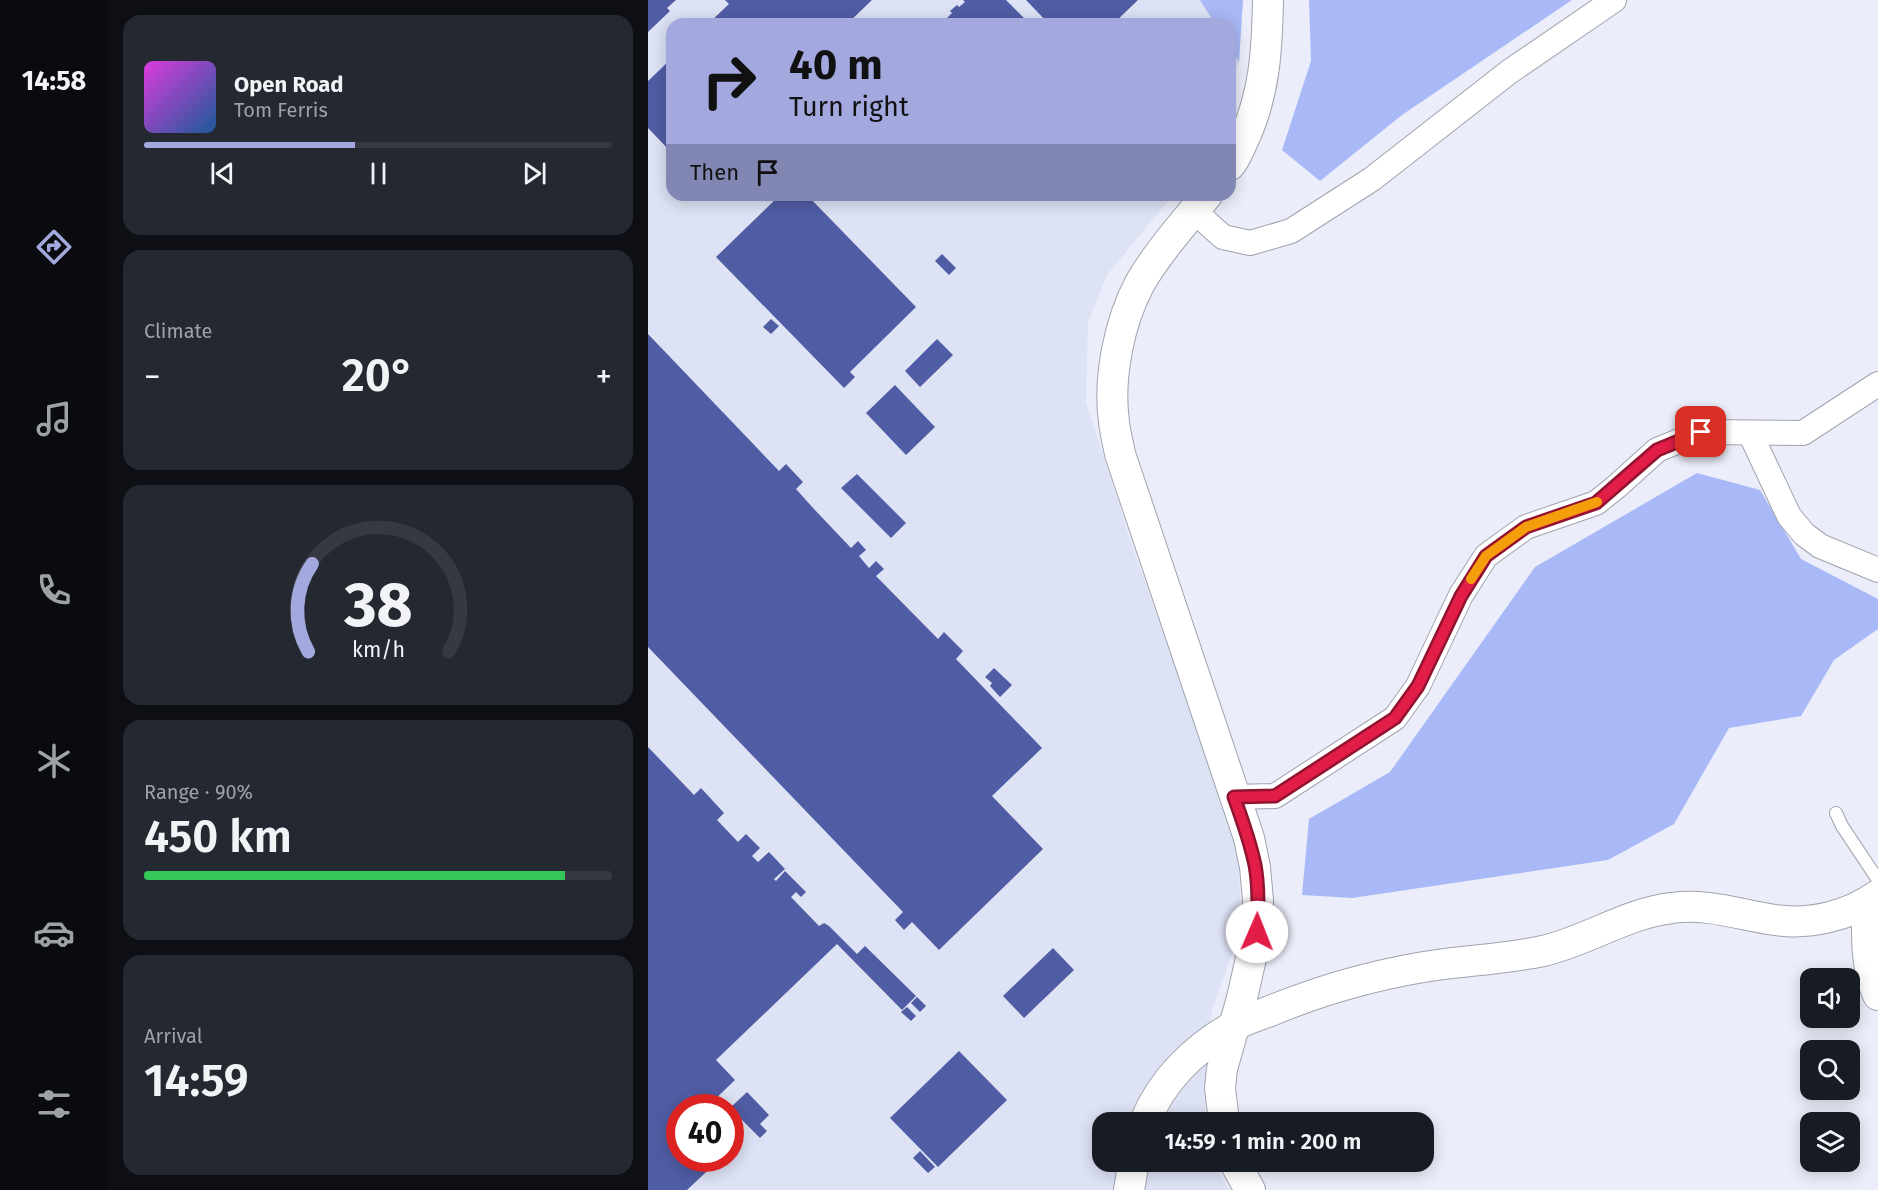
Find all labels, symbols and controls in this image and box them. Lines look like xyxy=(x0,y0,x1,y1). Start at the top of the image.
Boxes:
text: 40 m xyxy=(789,40,883,90)
icon: right xyxy=(690,42,768,120)
text: 14:58 xyxy=(22,65,86,97)
text: Open Road xyxy=(234,71,344,98)
text: Turn right xyxy=(789,91,909,123)
text: Tom Ferris xyxy=(234,98,328,122)
icon: arrive xyxy=(751,156,784,189)
icon: previous xyxy=(206,157,239,190)
icon: pause xyxy=(362,157,395,190)
icon: next xyxy=(518,157,551,190)
text: Then xyxy=(690,159,739,186)
icon: directions xyxy=(33,226,75,268)
text: Climate xyxy=(144,319,212,343)
text: 20° xyxy=(342,349,414,403)
text: − xyxy=(144,357,161,397)
text: + xyxy=(596,357,612,397)
icon: music xyxy=(33,398,75,440)
pin xyxy=(1675,406,1726,457)
icon: arrive xyxy=(1684,415,1717,448)
text: 38 xyxy=(343,568,412,643)
icon: phone xyxy=(33,569,75,611)
text: km/h xyxy=(351,637,405,663)
icon: climate xyxy=(33,740,75,782)
text: Range · 90% xyxy=(144,780,253,804)
text: 450 km xyxy=(144,810,292,864)
position arrow xyxy=(1225,900,1289,964)
icon: car xyxy=(33,912,75,954)
map controls xyxy=(1800,968,1860,1172)
button: sound xyxy=(1800,968,1860,1028)
text: Arrival xyxy=(144,1024,203,1048)
button: search xyxy=(1800,1040,1860,1100)
text: 14:59 xyxy=(144,1054,249,1108)
icon: filters xyxy=(33,1083,75,1125)
speed limit sign: 40 xyxy=(666,1094,744,1172)
button: layers xyxy=(1800,1112,1860,1172)
text: 14:59 · 1 min · 200 m xyxy=(1165,1128,1361,1155)

